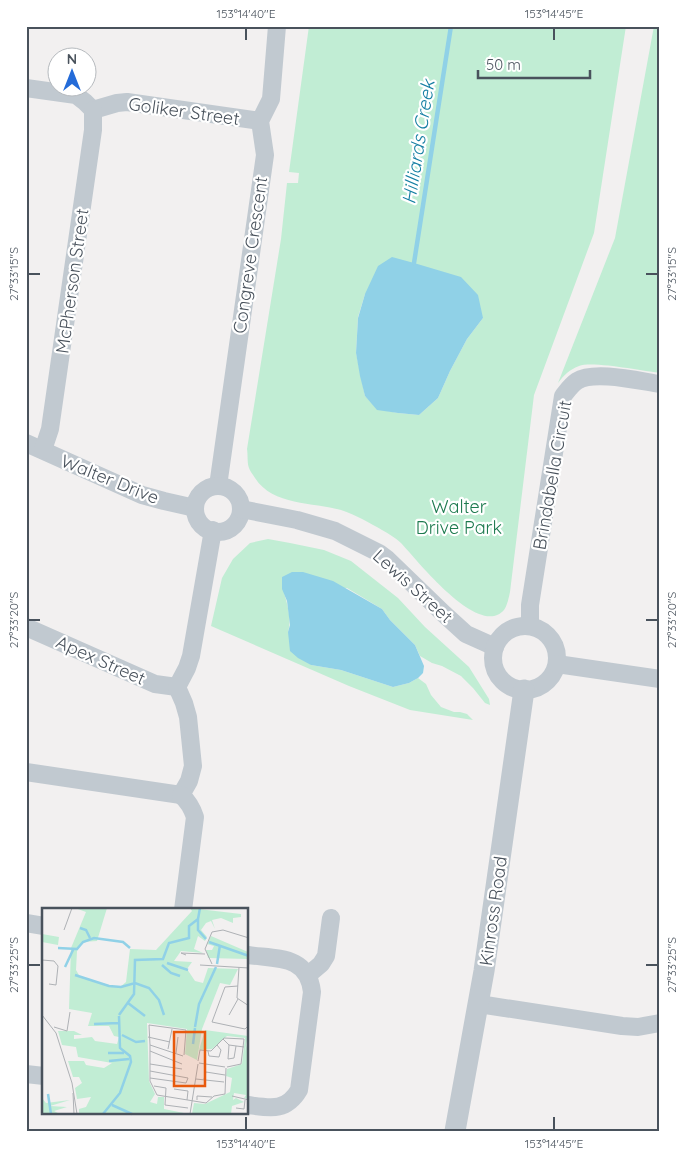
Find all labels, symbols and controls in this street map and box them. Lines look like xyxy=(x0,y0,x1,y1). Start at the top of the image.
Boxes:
text: 153°14'40"E xyxy=(216,6,276,21)
text: 153°14'45"E xyxy=(525,6,583,21)
north arrow xyxy=(48,48,98,98)
scale bar xyxy=(478,48,591,80)
text: N xyxy=(67,50,77,68)
text: 50 m xyxy=(486,55,521,74)
water label: Hilliards Creek xyxy=(396,76,440,206)
street label: Goliker Street xyxy=(127,92,241,130)
street label: Congreve Crescent xyxy=(228,175,272,335)
street label: McPherson Street xyxy=(50,207,94,355)
text: 27°33'15"S xyxy=(6,247,21,301)
text: 27°33'15"S xyxy=(664,247,679,301)
street label: Brindabella Circuit xyxy=(528,398,576,552)
street label: Walter Drive xyxy=(58,449,162,509)
park label: Walter Drive Park xyxy=(416,495,502,539)
street label: Lewis Street xyxy=(368,544,458,628)
text: 27°33'20"S xyxy=(6,591,21,648)
text: 27°33'20"S xyxy=(664,591,679,648)
street label: Apex Street xyxy=(53,630,149,690)
street label: Kinross Road xyxy=(474,855,512,967)
inset map xyxy=(42,908,249,1114)
text: 27°33'25"S xyxy=(6,937,21,993)
text: 27°33'25"S xyxy=(664,937,679,993)
text: 153°14'40"E xyxy=(216,1136,276,1151)
text: 153°14'45"E xyxy=(525,1136,583,1151)

